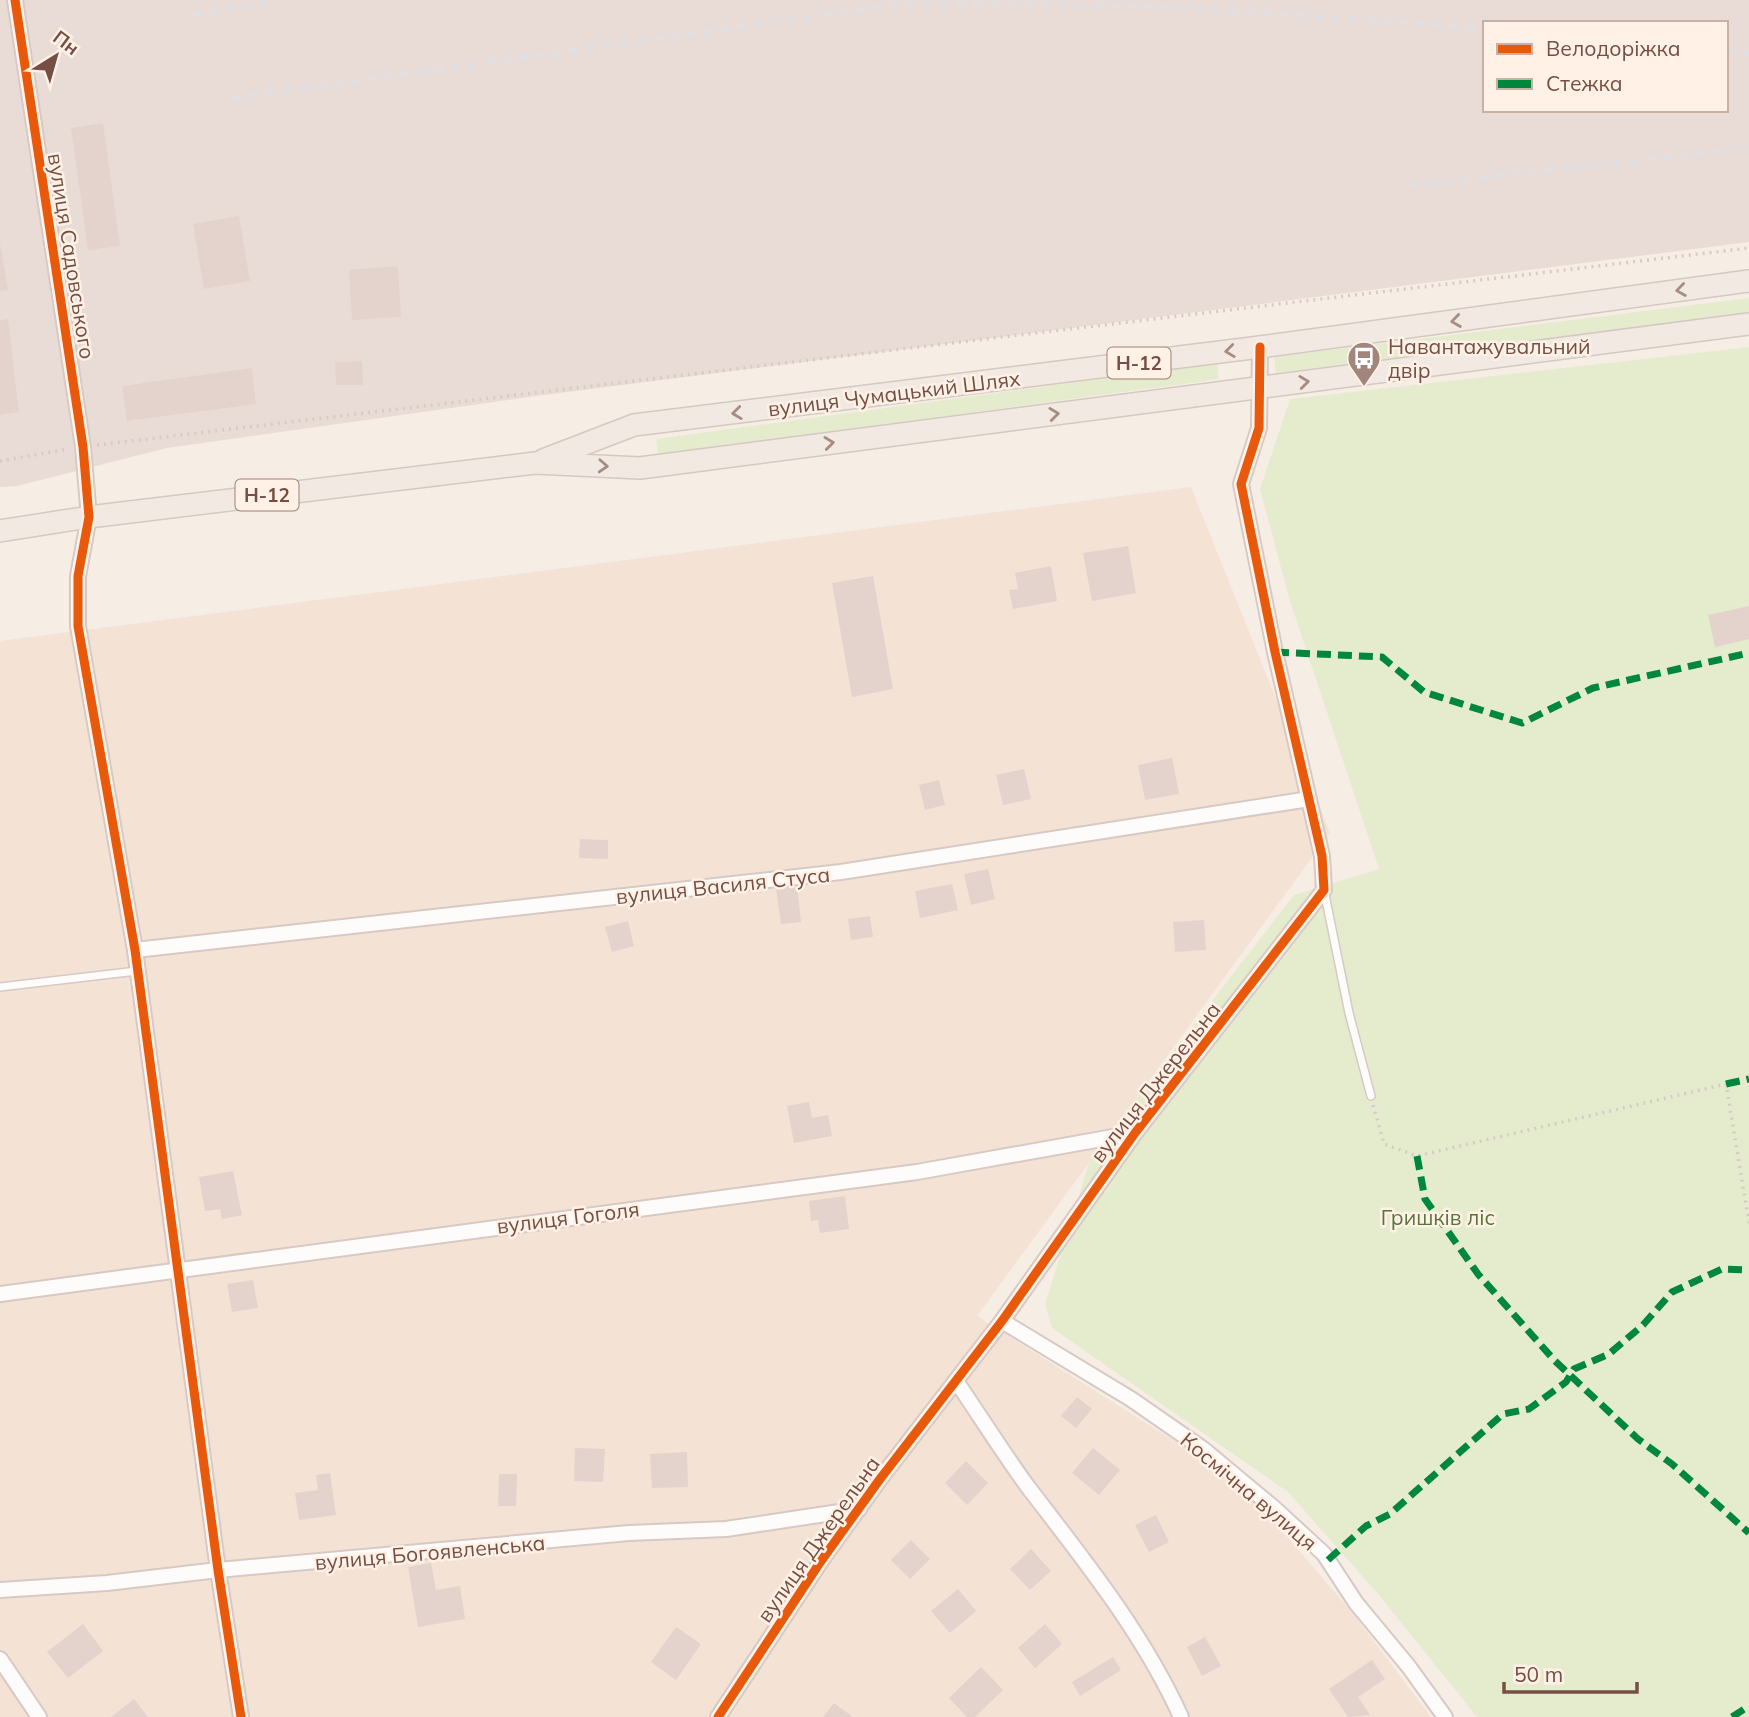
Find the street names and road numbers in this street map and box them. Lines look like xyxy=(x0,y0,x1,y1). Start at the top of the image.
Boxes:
street label: вулиця Садовського xyxy=(43,151,101,361)
road number: Н-12 xyxy=(1108,348,1170,378)
street label: вулиця Чумацький Шлях xyxy=(766,365,1022,421)
road number: Н-12 xyxy=(236,480,298,510)
street label: вулиця Василя Стуса xyxy=(615,861,831,909)
street label: вулиця Джерельна xyxy=(1084,997,1226,1167)
street label: вулиця Гоголя xyxy=(495,1195,641,1239)
street label: Космічна вулиця xyxy=(1175,1426,1323,1556)
street label: вулиця Джерельна xyxy=(751,1451,885,1627)
street label: вулиця Богоявленська xyxy=(314,1529,546,1575)

